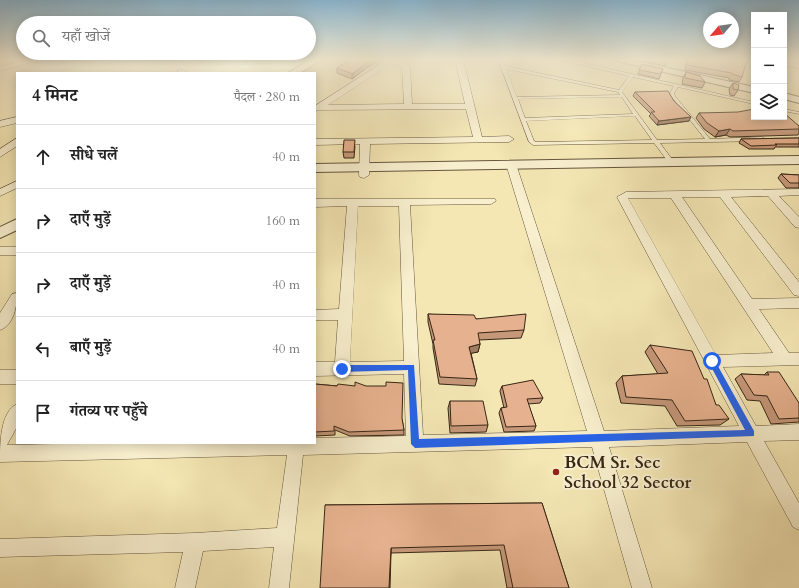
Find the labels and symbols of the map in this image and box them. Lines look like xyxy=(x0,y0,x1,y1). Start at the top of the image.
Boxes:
north arrow xyxy=(703,12,739,48)
route start xyxy=(703,352,721,370)
route end xyxy=(333,360,351,378)
place label: BCM Sr. Sec School 32 Sector xyxy=(564,451,692,494)
marker: BCM Sr. Sec School 32 Sector xyxy=(551,467,561,477)

